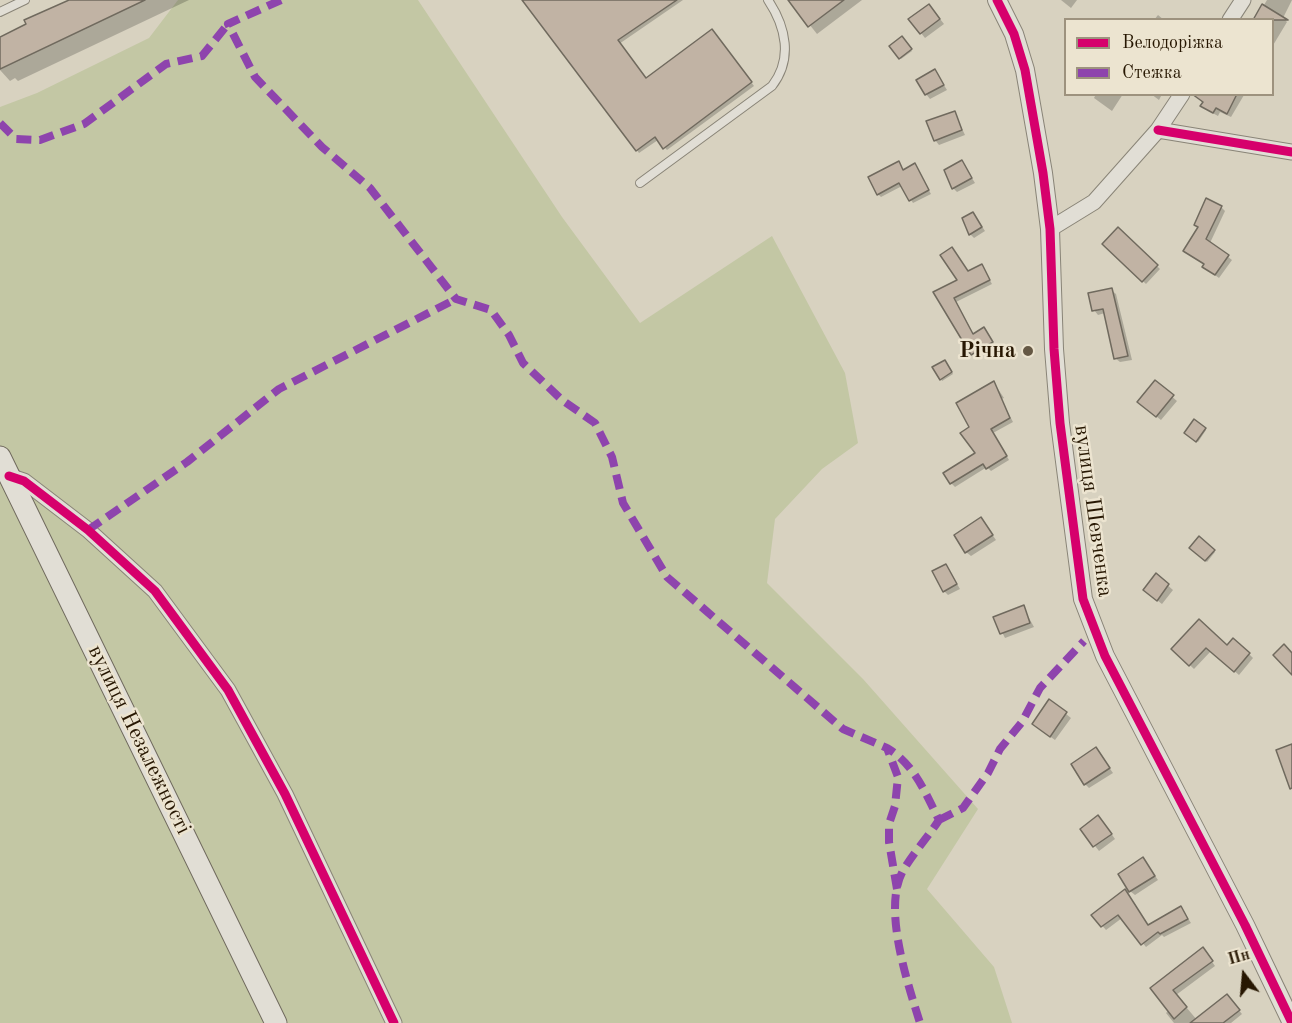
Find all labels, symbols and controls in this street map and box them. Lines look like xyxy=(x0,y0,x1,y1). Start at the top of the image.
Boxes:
legend xyxy=(1064,18,1274,96)
text: Велодоріжка xyxy=(1122,34,1223,52)
text: Стежка xyxy=(1122,64,1182,82)
place label: Річна xyxy=(959,338,1016,364)
marker: Річна xyxy=(1021,344,1035,358)
street label: вулиця Шевченка xyxy=(1068,423,1118,599)
street label: вулиця Незалежності xyxy=(82,641,196,839)
north arrow xyxy=(1214,945,1274,1005)
text: Пн xyxy=(1226,947,1252,968)

